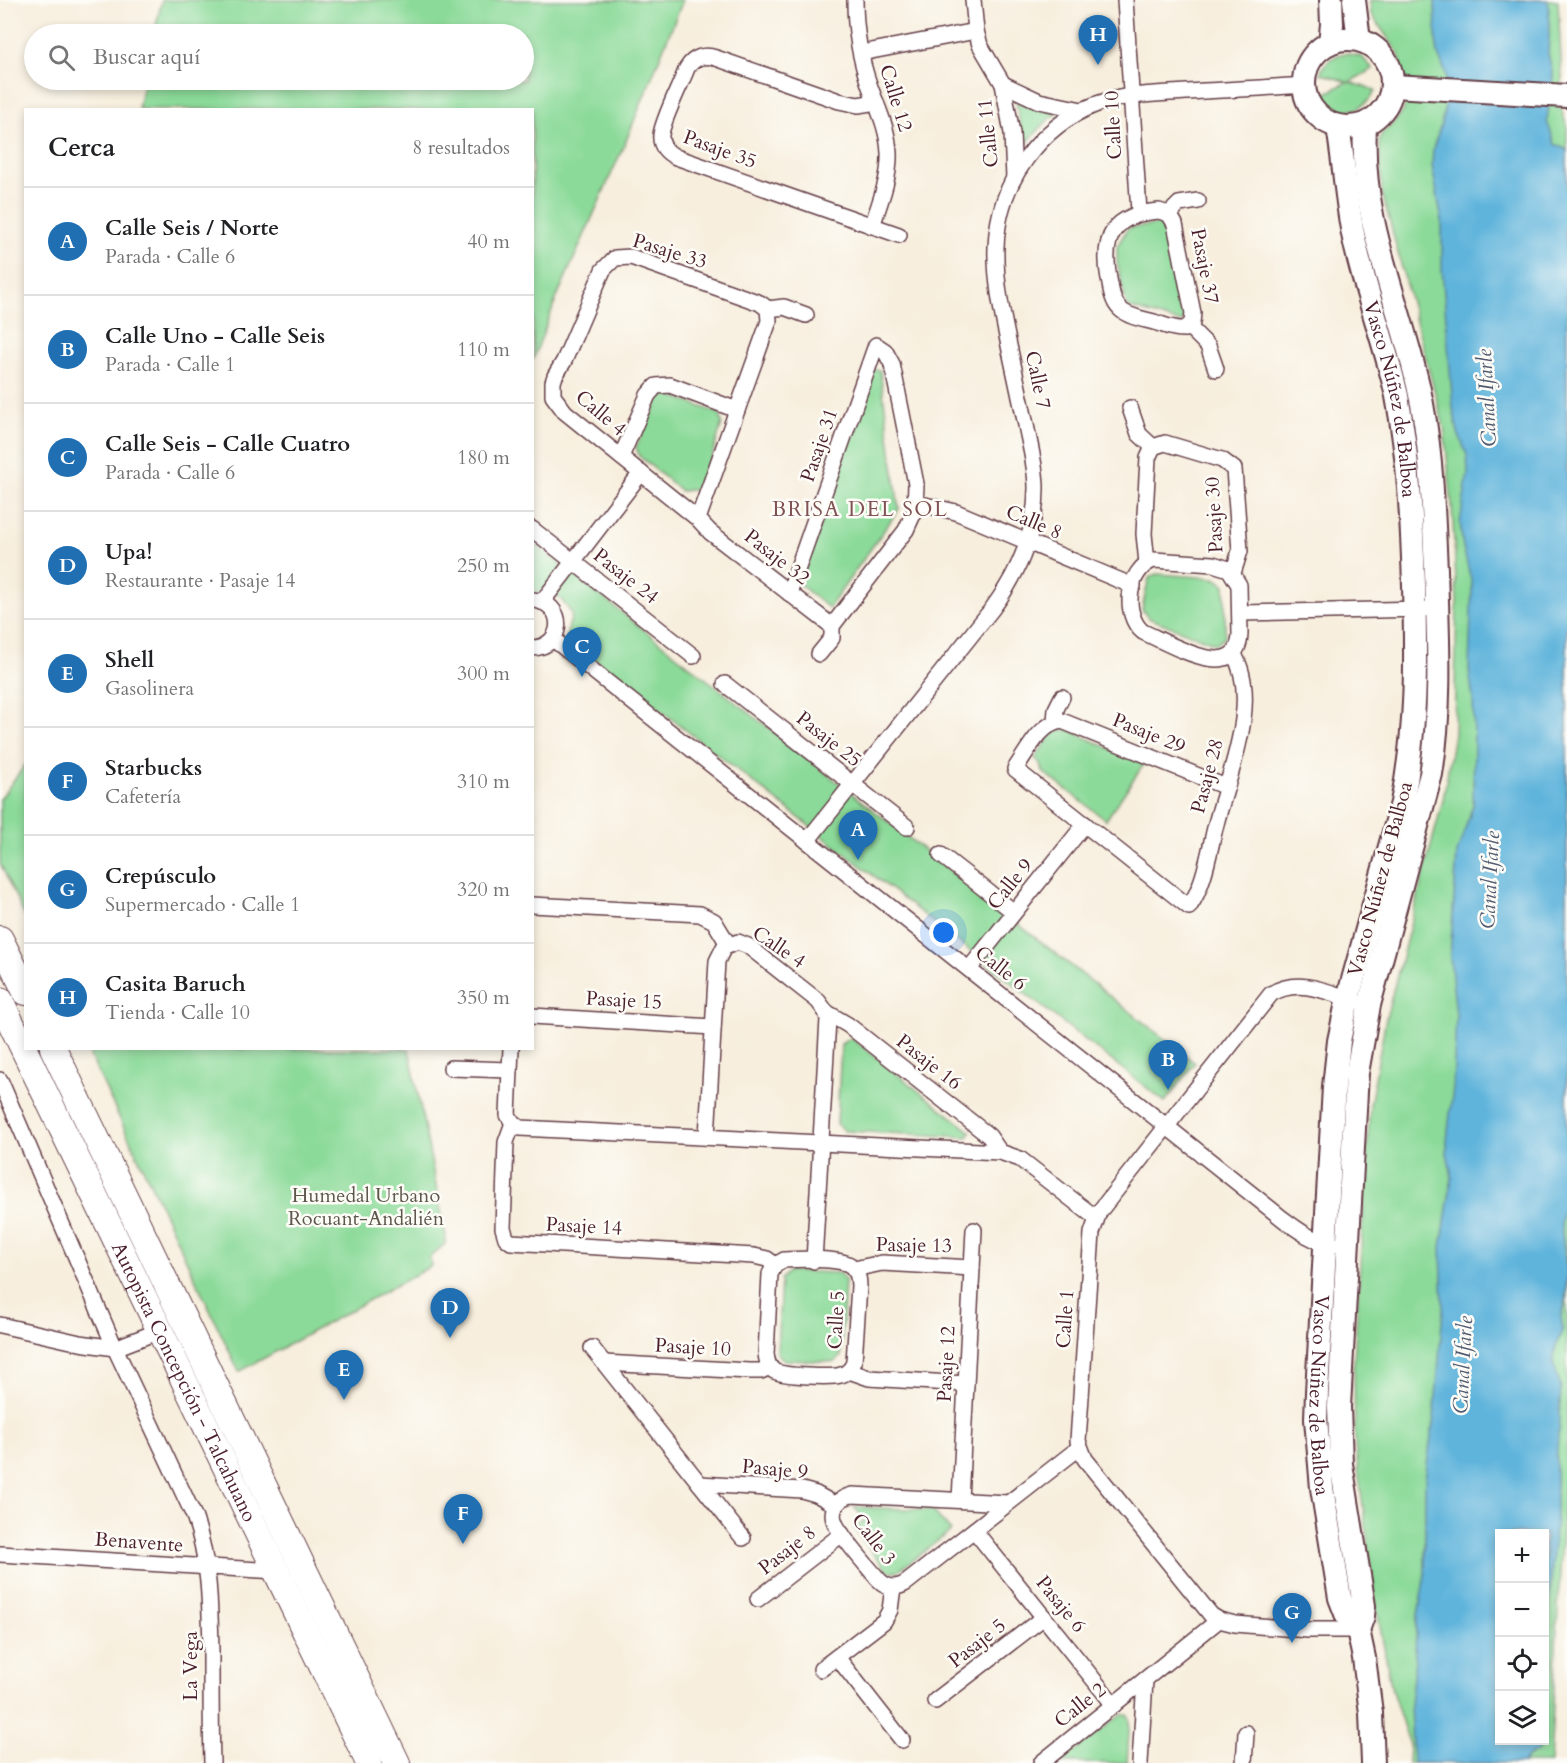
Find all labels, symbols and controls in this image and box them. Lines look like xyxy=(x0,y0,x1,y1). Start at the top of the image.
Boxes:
pin: H xyxy=(1078,16,1118,65)
search box xyxy=(24,24,534,90)
icon: search xyxy=(45,41,78,74)
text: Buscar aquí xyxy=(93,42,200,72)
street label: Calle 12 xyxy=(873,61,919,135)
street label: Calle 10 xyxy=(1098,90,1128,160)
street label: Calle 11 xyxy=(971,97,1005,169)
street label: Pasaje 35 xyxy=(679,123,761,175)
text: Cerca xyxy=(48,130,115,165)
text: 8 resultados xyxy=(412,134,510,161)
text: Calle Seis / Norte xyxy=(105,213,279,243)
street label: Pasaje 37 xyxy=(1184,226,1226,306)
street label: Pasaje 33 xyxy=(630,227,710,275)
text: A xyxy=(60,228,75,255)
text: 40 m xyxy=(467,228,510,255)
text: Parada · Calle 6 xyxy=(105,243,235,270)
street label: Vasco Núñez de Balboa xyxy=(1357,297,1423,499)
text: Calle Uno - Calle Seis xyxy=(105,321,325,351)
text: B xyxy=(60,336,75,363)
text: 110 m xyxy=(457,336,510,363)
water label: Canal Ifarle xyxy=(1470,347,1504,448)
street label: Calle 7 xyxy=(1019,348,1057,412)
text: Parada · Calle 1 xyxy=(105,351,235,378)
street label: Calle 4 xyxy=(570,384,632,442)
street label: Pasaje 31 xyxy=(794,404,844,486)
text: Calle Seis - Calle Cuatro xyxy=(105,429,350,459)
text: C xyxy=(60,444,75,471)
text: 180 m xyxy=(457,444,510,471)
text: Parada · Calle 6 xyxy=(105,459,235,486)
street label: Pasaje 30 xyxy=(1199,476,1229,554)
district label: BRISA DEL SOL xyxy=(772,495,948,524)
street label: Calle 8 xyxy=(1002,498,1066,546)
street label: Pasaje 32 xyxy=(739,523,815,591)
text: Upa! xyxy=(105,537,152,567)
street label: Pasaje 24 xyxy=(588,542,664,610)
text: D xyxy=(59,552,76,579)
text: 250 m xyxy=(457,552,510,579)
text: Restaurante · Pasaje 14 xyxy=(105,567,295,594)
pin: C xyxy=(562,628,602,677)
text: Shell xyxy=(105,645,154,675)
text: E xyxy=(61,660,74,687)
text: 300 m xyxy=(457,660,510,687)
text: Gasolinera xyxy=(105,675,194,702)
street label: Pasaje 25 xyxy=(791,705,867,773)
street label: Pasaje 29 xyxy=(1109,706,1189,760)
street label: Pasaje 28 xyxy=(1184,736,1230,816)
text: Starbucks xyxy=(105,753,202,783)
text: F xyxy=(62,768,73,795)
text: 310 m xyxy=(457,768,510,795)
street label: Vasco Núñez de Balboa xyxy=(1341,778,1419,979)
text: Cafetería xyxy=(105,783,181,810)
pin: A xyxy=(838,810,878,860)
water label: Canal Ifarle xyxy=(1473,829,1507,930)
street label: Calle 9 xyxy=(981,853,1039,915)
text: Crepúsculo xyxy=(105,861,216,891)
text: G xyxy=(59,876,76,903)
text: 320 m xyxy=(457,876,510,903)
text: Supermercado · Calle 1 xyxy=(105,891,300,918)
your location xyxy=(929,918,958,947)
street label: Calle 4 xyxy=(747,919,811,975)
street label: Calle 6 xyxy=(970,939,1032,997)
text: Casita Baruch xyxy=(105,969,246,999)
text: H xyxy=(59,984,76,1011)
text: 350 m xyxy=(457,984,510,1011)
street label: Pasaje 15 xyxy=(585,985,663,1015)
text: Tienda · Calle 10 xyxy=(105,999,250,1026)
street label: Pasaje 16 xyxy=(891,1028,967,1096)
pin: B xyxy=(1148,1040,1188,1090)
park label: Humedal Urbano Rocuant-Andalién xyxy=(288,1182,445,1232)
street label: Pasaje 14 xyxy=(545,1211,623,1241)
street label: Pasaje 13 xyxy=(876,1231,952,1259)
street label: Autopista Concepción - Talcahuano xyxy=(105,1237,264,1526)
pin: D xyxy=(430,1288,470,1338)
street label: Calle 1 xyxy=(1049,1289,1081,1349)
street label: Calle 5 xyxy=(821,1290,851,1350)
street label: Vasco Núñez de Balboa xyxy=(1302,1294,1337,1498)
water label: Canal Ifarle xyxy=(1446,1314,1480,1415)
street label: Pasaje 12 xyxy=(931,1325,961,1403)
street label: Pasaje 10 xyxy=(654,1332,732,1362)
pin: E xyxy=(324,1350,364,1400)
street label: Pasaje 9 xyxy=(741,1453,809,1485)
pin: F xyxy=(444,1494,482,1544)
street label: Calle 3 xyxy=(846,1507,902,1571)
street label: Pasaje 8 xyxy=(753,1519,821,1581)
street label: Benavente xyxy=(94,1525,184,1559)
map controls xyxy=(1495,1529,1549,1745)
button: + xyxy=(1495,1529,1549,1583)
street label: Pasaje 6 xyxy=(1030,1570,1092,1638)
button: − xyxy=(1495,1583,1549,1637)
pin: G xyxy=(1272,1594,1312,1643)
street label: Pasaje 5 xyxy=(943,1612,1011,1674)
street label: La Vega xyxy=(177,1631,204,1701)
button: locate xyxy=(1495,1637,1549,1691)
street label: Calle 2 xyxy=(1049,1676,1111,1734)
button: layers xyxy=(1495,1691,1549,1745)

